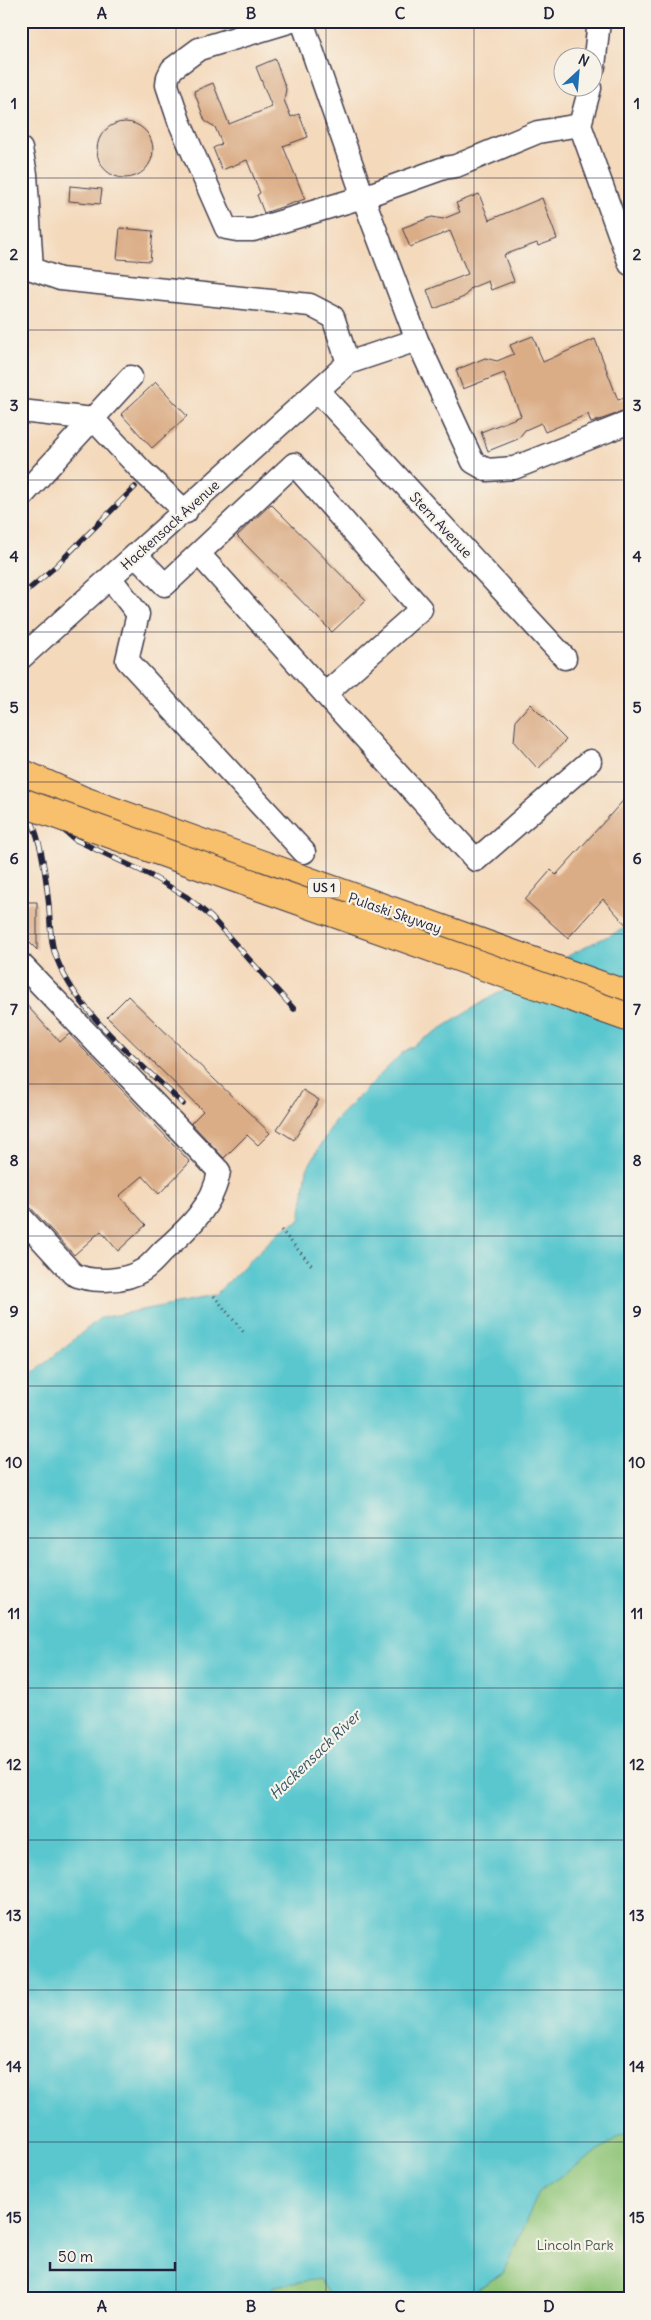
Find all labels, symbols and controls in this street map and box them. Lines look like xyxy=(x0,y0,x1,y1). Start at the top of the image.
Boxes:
text: A xyxy=(97,3,107,23)
text: B xyxy=(246,3,257,23)
text: C xyxy=(395,3,406,23)
text: D xyxy=(543,3,555,23)
north arrow xyxy=(554,48,604,98)
text: N xyxy=(575,50,592,71)
text: 1 xyxy=(11,93,17,113)
text: 1 xyxy=(634,93,640,113)
text: 2 xyxy=(10,244,19,264)
text: 2 xyxy=(633,244,642,264)
text: 3 xyxy=(9,395,19,415)
text: 3 xyxy=(632,395,642,415)
street label: Hackensack Avenue xyxy=(117,476,223,574)
street label: Stern Avenue xyxy=(406,488,476,562)
text: 4 xyxy=(9,546,19,566)
text: 4 xyxy=(632,546,642,566)
text: 5 xyxy=(9,697,19,717)
text: 5 xyxy=(632,697,642,717)
text: 6 xyxy=(9,848,19,868)
text: 6 xyxy=(632,848,642,868)
road number: US 1 xyxy=(308,878,340,898)
street label: Pulaski Skyway xyxy=(346,889,444,937)
text: 7 xyxy=(10,999,18,1019)
text: 7 xyxy=(633,999,641,1019)
text: 8 xyxy=(9,1150,19,1170)
text: 8 xyxy=(632,1150,642,1170)
text: 9 xyxy=(9,1301,19,1321)
text: 9 xyxy=(632,1301,642,1321)
text: 10 xyxy=(6,1452,22,1472)
text: 10 xyxy=(629,1452,645,1472)
text: 11 xyxy=(8,1603,20,1623)
text: 11 xyxy=(631,1603,643,1623)
water label: Hackensack River xyxy=(265,1705,366,1803)
text: 12 xyxy=(6,1754,22,1774)
text: 12 xyxy=(629,1754,645,1774)
text: 13 xyxy=(6,1905,22,1925)
text: 13 xyxy=(629,1905,645,1925)
text: 14 xyxy=(6,2056,22,2076)
text: 14 xyxy=(629,2056,645,2076)
text: 15 xyxy=(6,2207,22,2227)
text: 15 xyxy=(629,2207,645,2227)
park label: Lincoln Park xyxy=(536,2236,614,2254)
scale bar xyxy=(50,2240,175,2272)
text: 50 m xyxy=(58,2247,93,2266)
text: A xyxy=(97,2296,107,2316)
text: B xyxy=(246,2296,257,2316)
text: C xyxy=(395,2296,406,2316)
text: D xyxy=(543,2296,555,2316)

